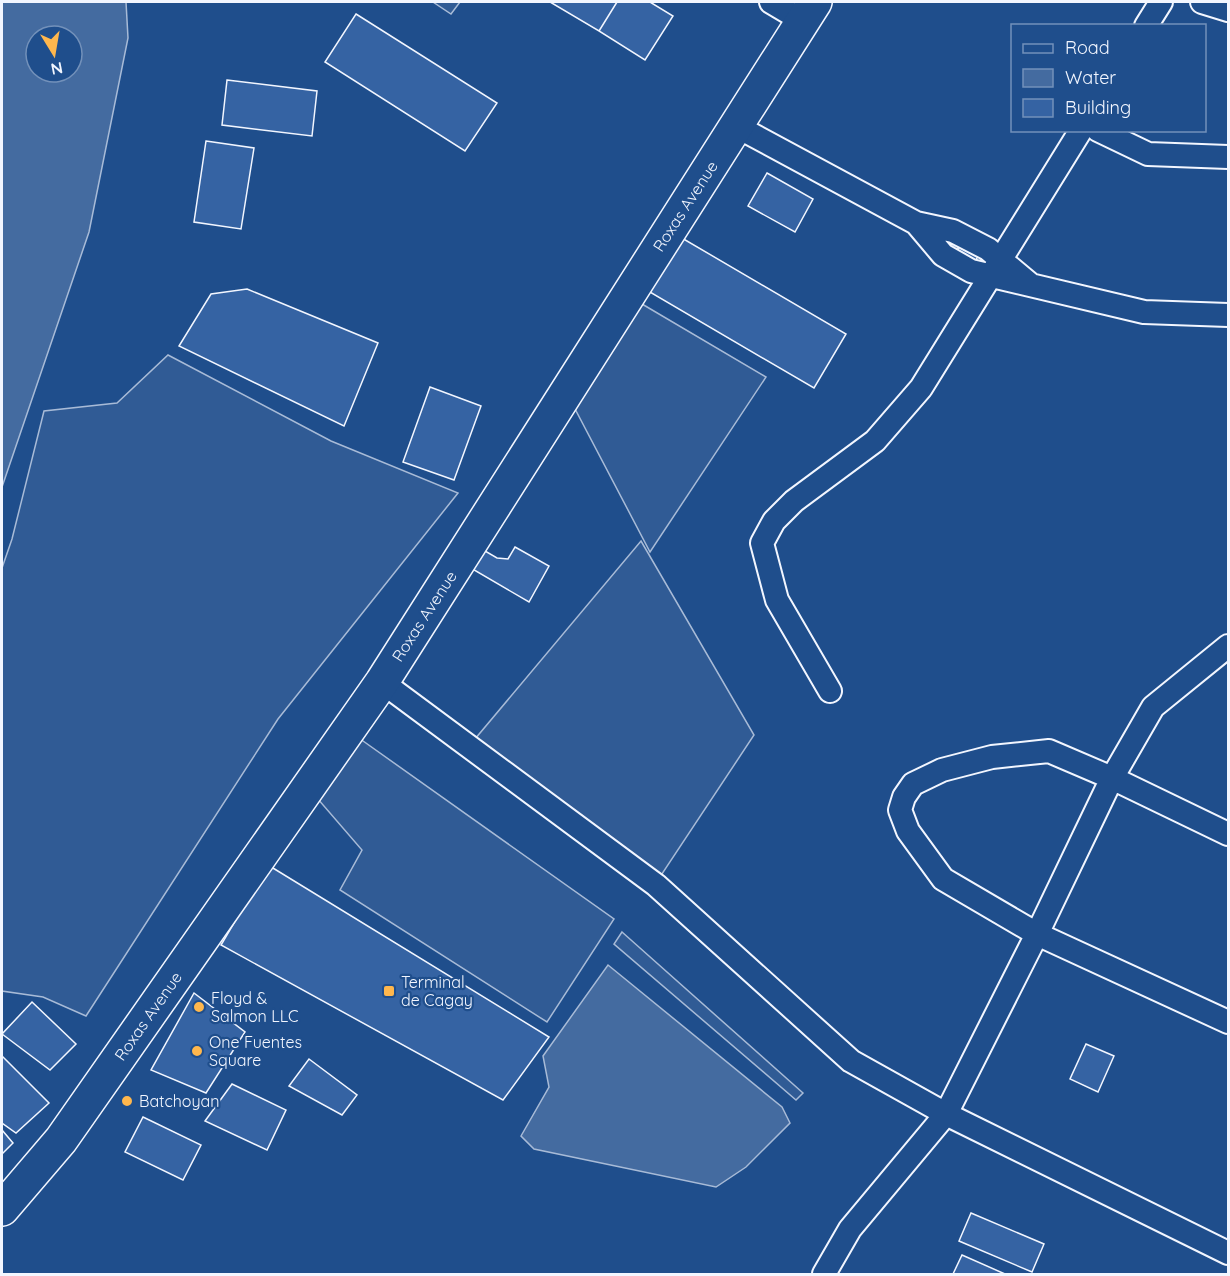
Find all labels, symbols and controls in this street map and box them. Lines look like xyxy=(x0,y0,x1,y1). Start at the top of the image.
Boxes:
north arrow xyxy=(24,24,84,84)
legend xyxy=(1011,24,1206,132)
text: Road xyxy=(1065,36,1110,59)
text: N xyxy=(49,58,65,80)
text: Water xyxy=(1065,66,1116,89)
text: Building xyxy=(1065,96,1131,119)
street label: Roxas Avenue xyxy=(648,157,722,255)
street label: Roxas Avenue xyxy=(387,567,461,665)
street label: Roxas Avenue xyxy=(110,968,186,1064)
place label: Terminal de Cagay xyxy=(401,972,473,1010)
marker: Terminal de Cagay xyxy=(382,984,396,998)
place label: Floyd & Salmon LLC xyxy=(211,988,299,1026)
marker: Floyd & Salmon LLC xyxy=(192,1000,206,1014)
place label: One Fuentes Square xyxy=(209,1032,302,1070)
marker: One Fuentes Square xyxy=(190,1044,204,1058)
place label: Batchoyan xyxy=(139,1091,220,1111)
marker: Batchoyan xyxy=(120,1094,134,1108)

